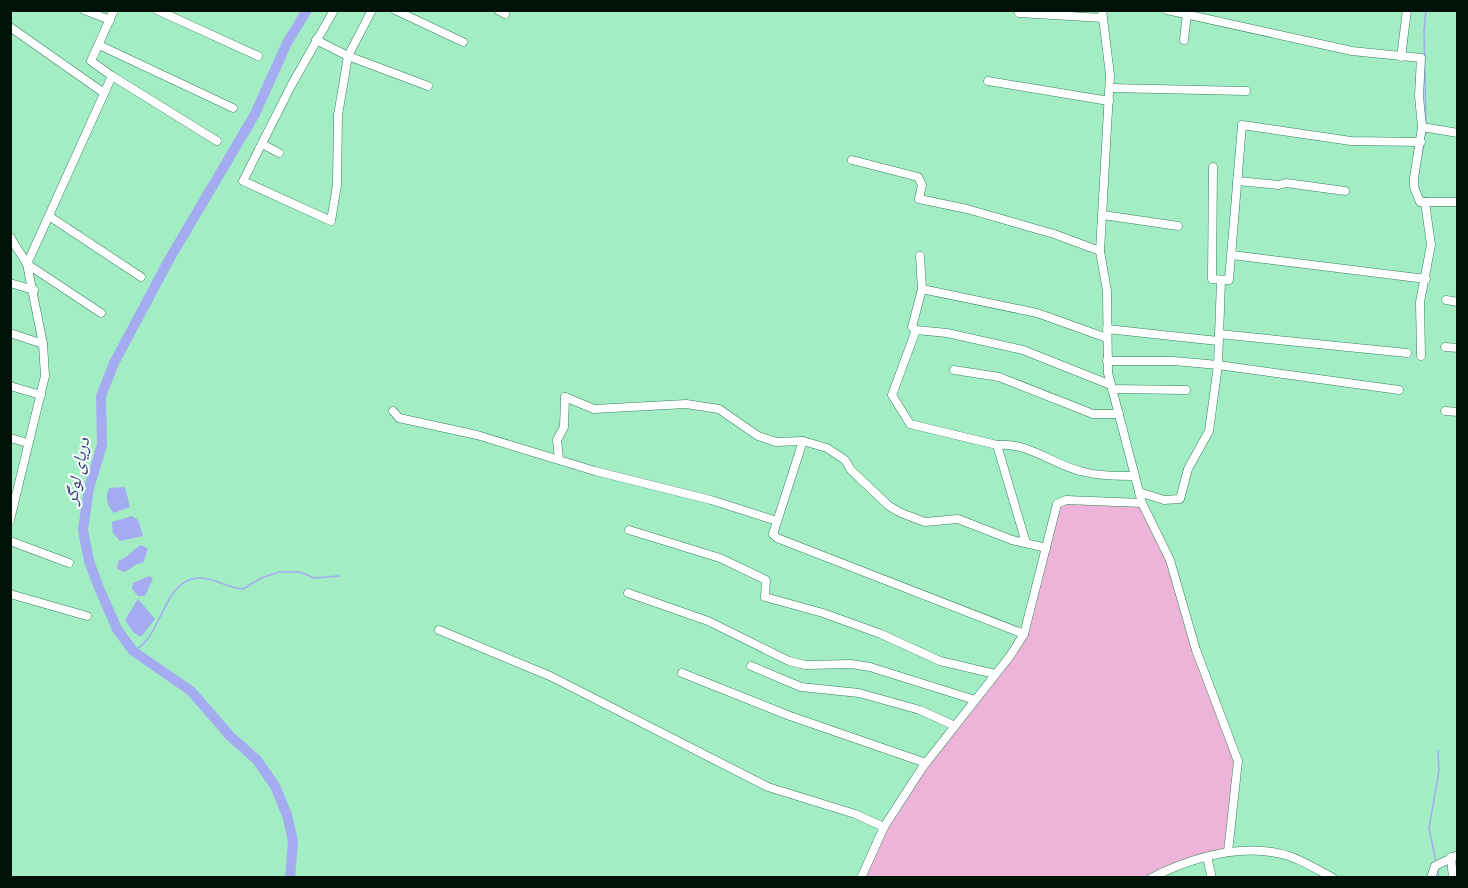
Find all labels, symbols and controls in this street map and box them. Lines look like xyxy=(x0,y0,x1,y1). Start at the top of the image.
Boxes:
water label: دریای لوگر xyxy=(58,435,94,508)

